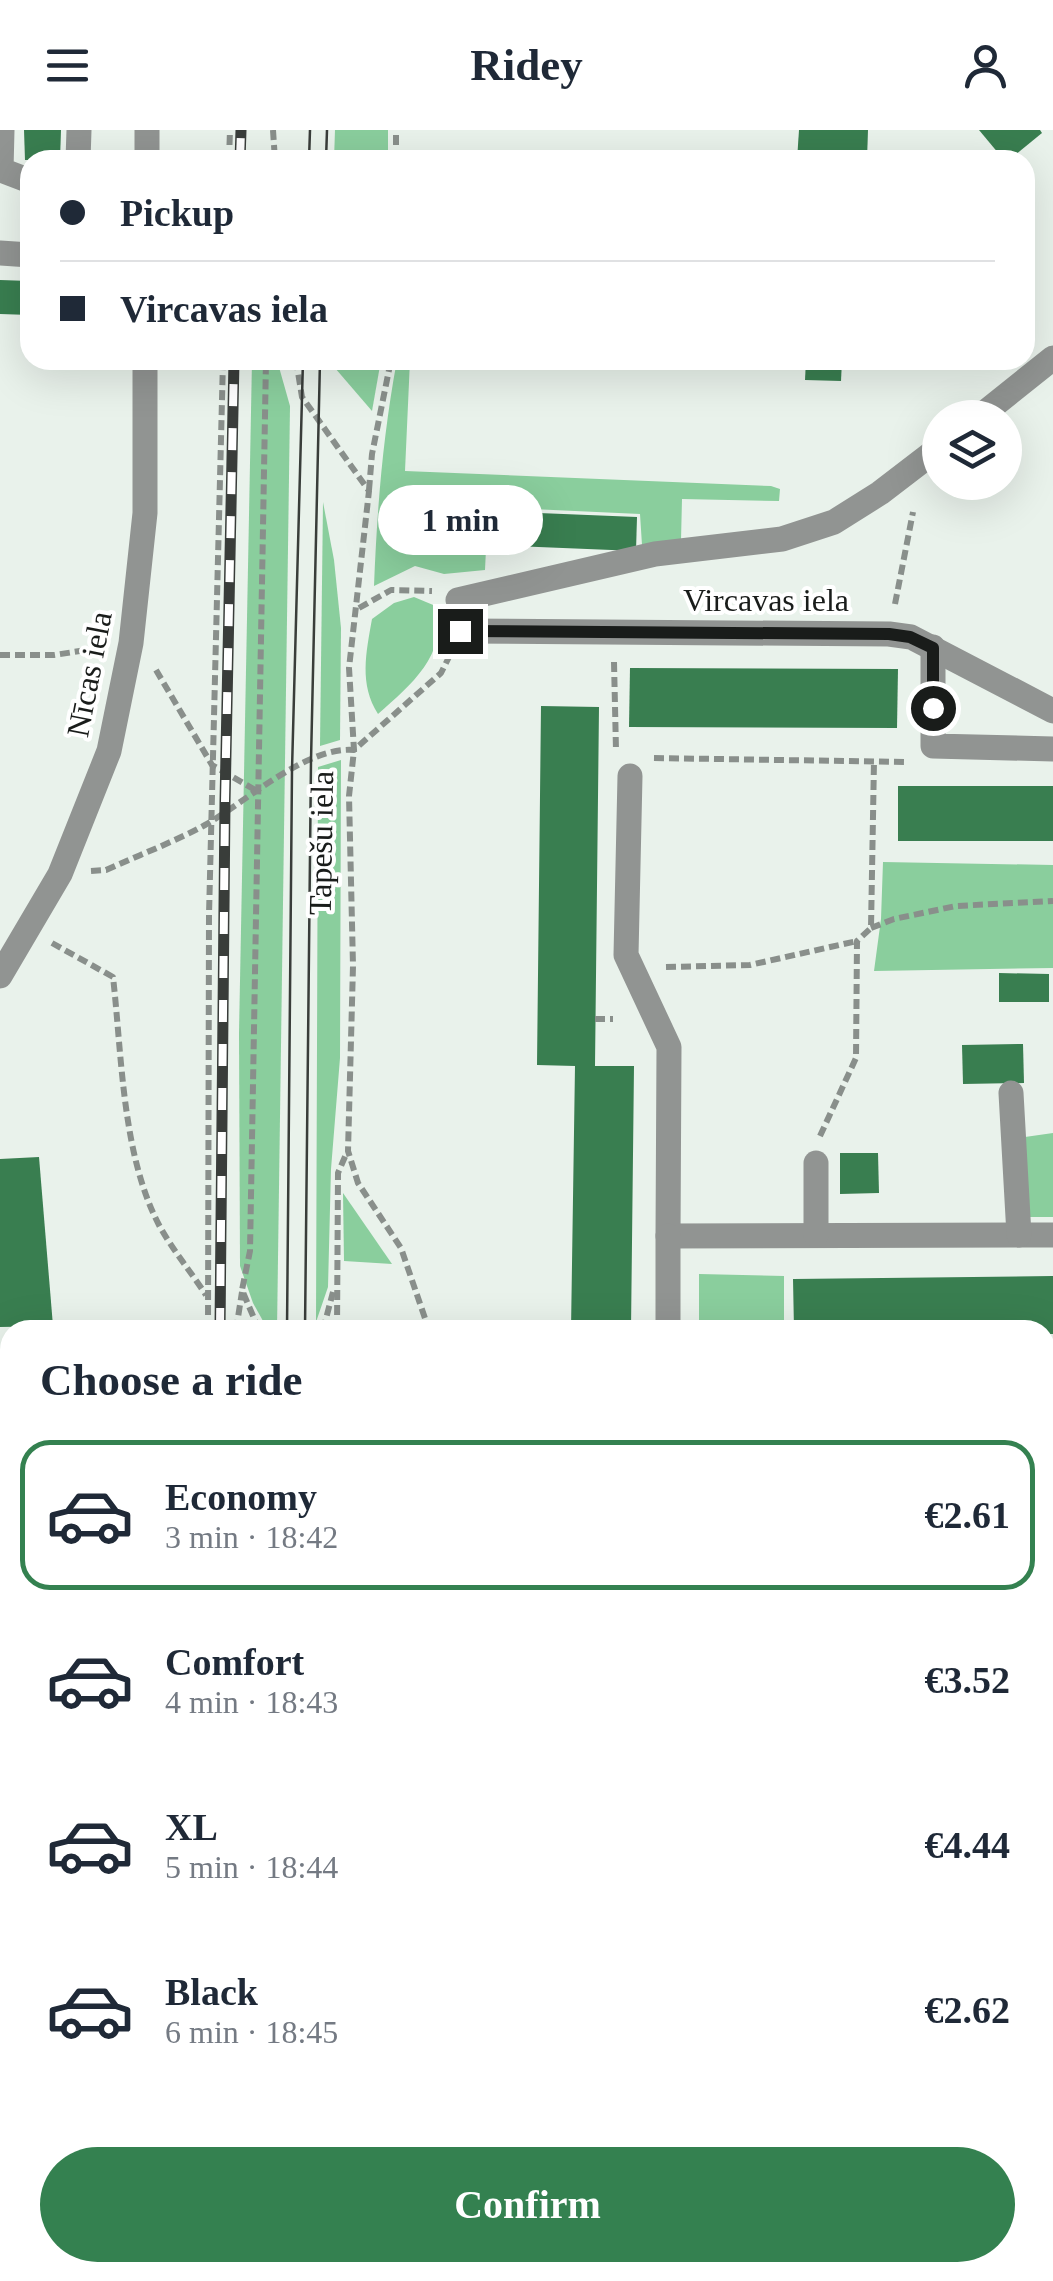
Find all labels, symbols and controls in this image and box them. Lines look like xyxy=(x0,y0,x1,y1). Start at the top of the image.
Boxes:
icon: menu xyxy=(40,38,95,93)
icon: person xyxy=(958,38,1013,93)
text: Ridey xyxy=(470,40,583,90)
text: Pickup xyxy=(120,192,234,234)
text: Vircavas iela xyxy=(120,288,328,330)
map controls xyxy=(922,400,1022,500)
button: layers xyxy=(922,400,1022,500)
callout: 1 min xyxy=(378,486,542,556)
text: 1 min xyxy=(422,502,499,538)
street label: Vircavas iela xyxy=(683,582,849,618)
street label: Nīcas iela xyxy=(59,608,119,740)
route end xyxy=(438,609,483,654)
route start xyxy=(911,686,956,731)
street label: Tapešu iela xyxy=(302,771,340,915)
text: Choose a ride xyxy=(40,1355,303,1405)
icon: car xyxy=(45,1470,135,1560)
text: Economy xyxy=(165,1476,317,1518)
text: €2.61 xyxy=(925,1494,1010,1536)
text: 3 min · 18:42 xyxy=(165,1519,338,1555)
icon: car xyxy=(45,1635,135,1725)
text: Comfort xyxy=(165,1641,304,1683)
text: €3.52 xyxy=(925,1659,1010,1701)
text: 4 min · 18:43 xyxy=(165,1684,338,1720)
icon: car xyxy=(45,1800,135,1890)
text: XL xyxy=(165,1806,218,1848)
text: €4.44 xyxy=(925,1824,1010,1866)
text: 5 min · 18:44 xyxy=(165,1849,338,1885)
icon: car xyxy=(45,1965,135,2055)
text: Black xyxy=(165,1971,258,2013)
text: €2.62 xyxy=(925,1989,1010,2031)
text: 6 min · 18:45 xyxy=(165,2014,338,2050)
button: Confirm xyxy=(40,2147,1015,2262)

